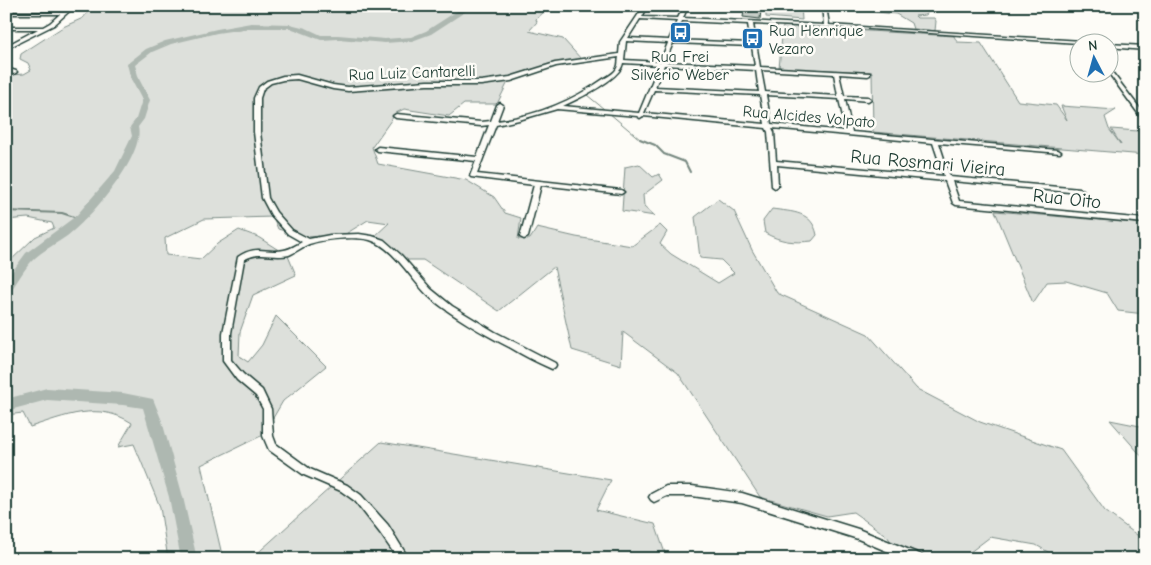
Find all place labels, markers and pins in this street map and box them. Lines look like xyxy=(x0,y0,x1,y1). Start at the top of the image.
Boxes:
bus stop icon: Rua Frei Silvério Weber xyxy=(668,20,692,44)
place label: Rua Henrique Vezaro xyxy=(769,22,863,58)
bus stop icon: Rua Henrique Vezaro xyxy=(741,27,765,51)
place label: Rua Frei Silvério Weber xyxy=(631,48,730,84)

